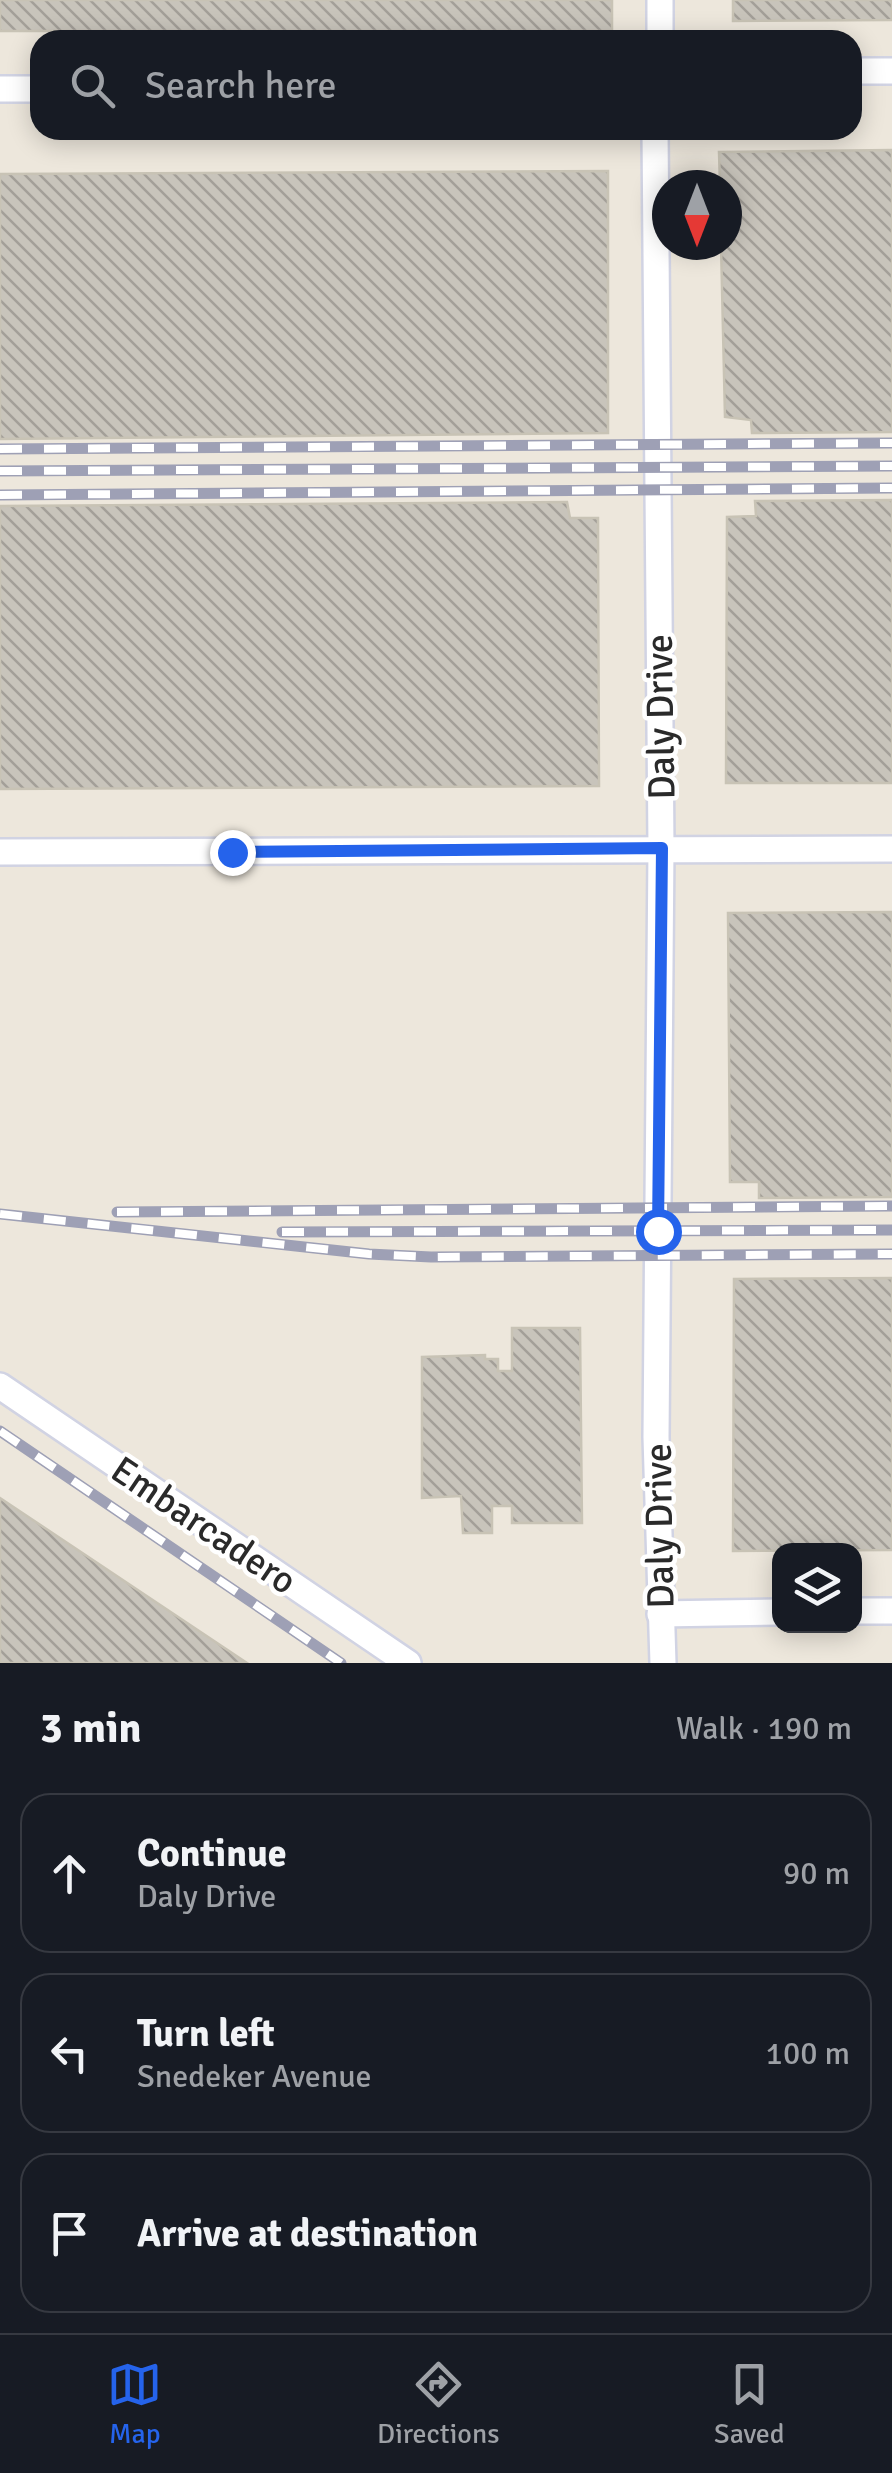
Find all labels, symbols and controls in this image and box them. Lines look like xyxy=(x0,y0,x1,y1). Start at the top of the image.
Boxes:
search box xyxy=(30,30,862,140)
icon: search xyxy=(65,58,120,113)
text: Search here xyxy=(145,62,337,109)
north arrow xyxy=(652,170,742,260)
street label: Daly Drive xyxy=(636,634,685,800)
route end xyxy=(210,830,256,876)
route start xyxy=(636,1209,682,1255)
street label: Daly Drive xyxy=(635,1443,684,1609)
street label: Embarcadero xyxy=(102,1446,305,1605)
map controls xyxy=(772,1543,862,1633)
button: layers xyxy=(772,1543,862,1633)
text: 3 min xyxy=(40,1703,141,1754)
text: Walk · 190 m xyxy=(676,1709,852,1748)
text: Continue xyxy=(137,1830,287,1877)
icon: ahead xyxy=(42,1846,97,1901)
text: 90 m xyxy=(783,1854,850,1893)
text: Daly Drive xyxy=(137,1877,276,1916)
text: Turn left xyxy=(137,2010,275,2057)
icon: left xyxy=(42,2026,97,2081)
text: 100 m xyxy=(766,2034,850,2073)
text: Snedeker Avenue xyxy=(137,2057,372,2096)
icon: arrive xyxy=(42,2206,97,2261)
text: Arrive at destination xyxy=(137,2210,478,2257)
tab: Map xyxy=(107,2357,162,2451)
tab: Directions xyxy=(377,2357,499,2451)
tab: Saved xyxy=(714,2357,785,2451)

